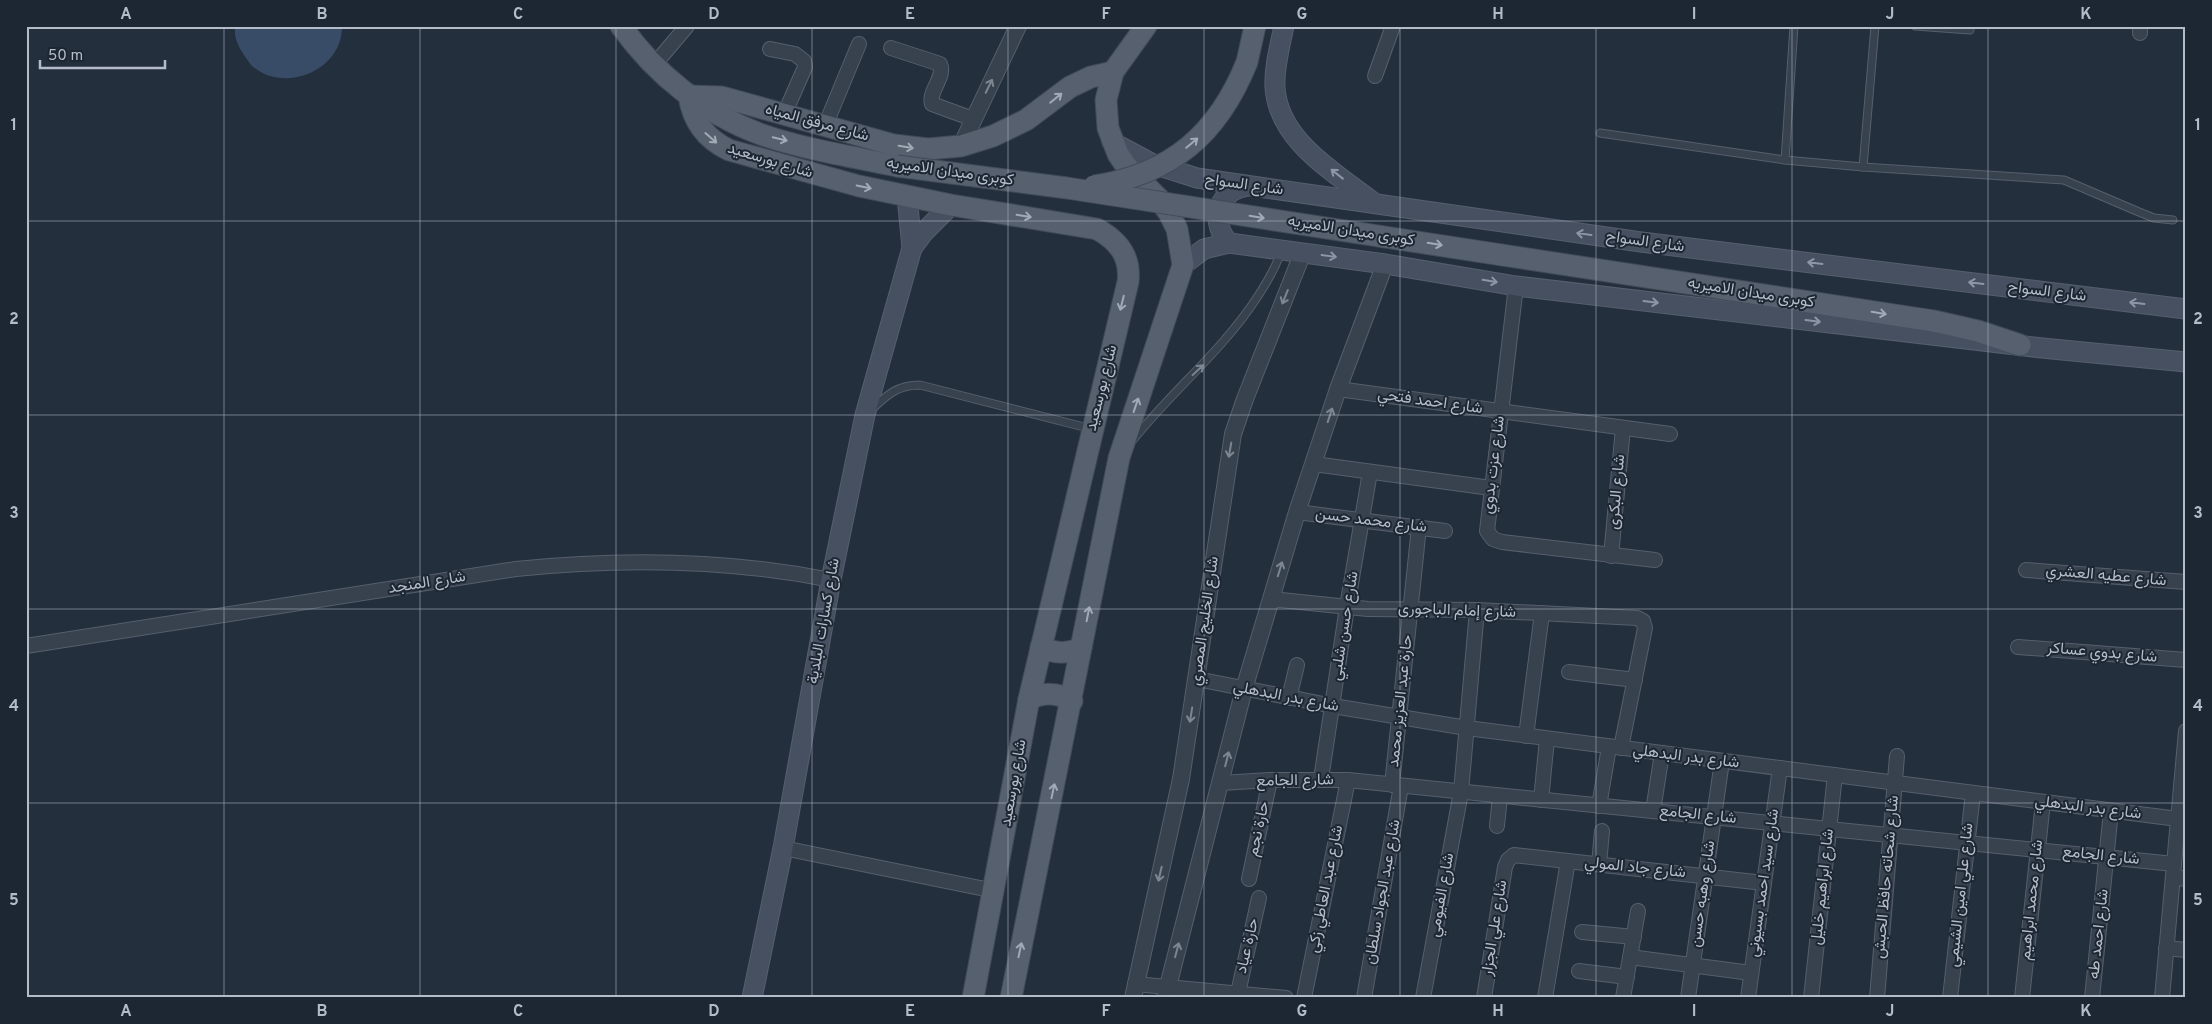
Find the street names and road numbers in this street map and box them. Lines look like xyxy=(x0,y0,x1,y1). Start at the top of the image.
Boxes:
street label: شارع مرفق المياه xyxy=(763,100,871,146)
street label: شارع بورسعيد xyxy=(725,139,815,183)
street label: كوبرى ميدان الاميريه xyxy=(885,153,1015,191)
street label: شارع السواح xyxy=(1203,170,1285,200)
street label: كوبرى ميدان الاميريه xyxy=(1286,211,1416,251)
street label: شارع السواح xyxy=(1604,227,1686,257)
street label: كوبرى ميدان الاميريه xyxy=(1686,273,1816,313)
street label: شارع السواح xyxy=(2006,277,2088,307)
street label: شارع بورسعيد xyxy=(1082,343,1122,433)
street label: شارع احمد فتحي xyxy=(1376,385,1484,421)
street label: شارع عزت بدوي xyxy=(1478,415,1512,515)
street label: شارع البكرى xyxy=(1604,454,1630,530)
street label: شارع محمد حسن xyxy=(1314,504,1428,538)
street label: شارع الخليج المصري xyxy=(1186,555,1226,687)
street label: شارع كسارات البلدية xyxy=(803,557,845,685)
street label: شارع عطيه العشري xyxy=(2044,561,2167,593)
street label: شارع المنجد xyxy=(387,567,467,599)
street label: شارع حسن شلبي xyxy=(1326,570,1366,682)
street label: شارع إمام الباجورى xyxy=(1398,599,1516,623)
street label: حارة عبد العزيز محمد xyxy=(1384,634,1418,768)
street label: شارع بدوي عساكر xyxy=(2045,638,2158,670)
street label: شارع بدر البدهلي xyxy=(1231,677,1341,719)
street label: شارع بورسعيد xyxy=(997,738,1031,828)
street label: شارع بدر البدهلي xyxy=(1631,741,1741,775)
street label: شارع الجامع xyxy=(1256,770,1334,792)
street label: شارع بدر البدهلي xyxy=(2033,792,2143,826)
street label: شارع شحاته حافظ الحبش xyxy=(1870,795,1904,959)
street label: حارة نجم xyxy=(1243,799,1275,858)
street label: شارع الجامع xyxy=(1658,801,1738,829)
street label: شارع سيد احمد بسيوني xyxy=(1744,808,1786,959)
street label: شارع عبد الجواد سلطان xyxy=(1360,818,1406,966)
street label: شارع علي امين الشيمي xyxy=(1943,822,1981,968)
street label: شارع عبد العاطي زكي xyxy=(1304,823,1350,955)
street label: شارع ابراهيم خليل xyxy=(1807,828,1839,946)
street label: شارع وهبه حسن xyxy=(1686,839,1720,949)
street label: شارع محمد ابراهيم xyxy=(2016,839,2048,961)
street label: شارع الجامع xyxy=(2061,842,2141,870)
street label: شارع الفيومي xyxy=(1425,851,1461,939)
street label: شارع جاد المولي xyxy=(1583,853,1687,885)
street label: شارع علي الجزار xyxy=(1477,879,1514,979)
street label: شارع احمد طه xyxy=(2084,888,2114,980)
street label: حارة عياد xyxy=(1232,916,1264,976)

